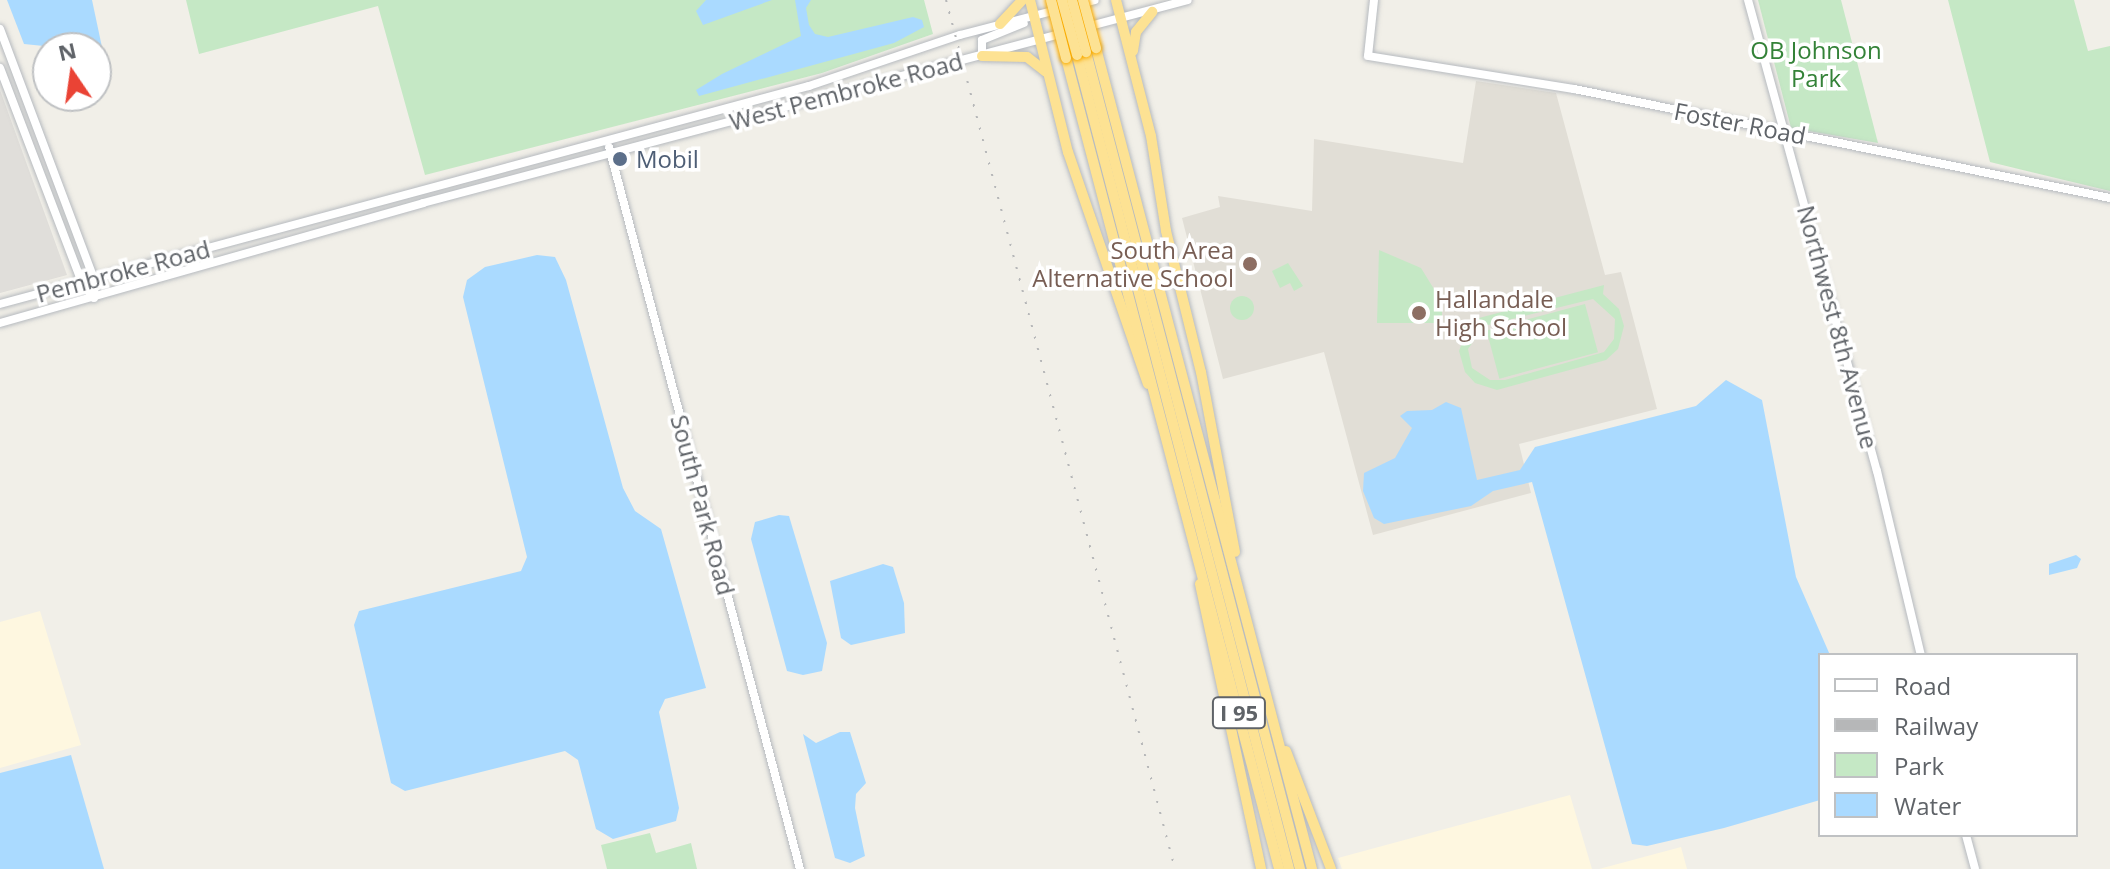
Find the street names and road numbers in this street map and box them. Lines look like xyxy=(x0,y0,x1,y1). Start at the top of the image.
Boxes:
street label: West Pembroke Road xyxy=(726,46,966,136)
street label: Foster Road xyxy=(1672,96,1808,150)
street label: Northwest 8th Avenue xyxy=(1792,202,1884,452)
street label: Pembroke Road xyxy=(33,234,213,308)
street label: South Park Road xyxy=(665,412,741,598)
road number: I 95 xyxy=(1211,695,1267,731)

